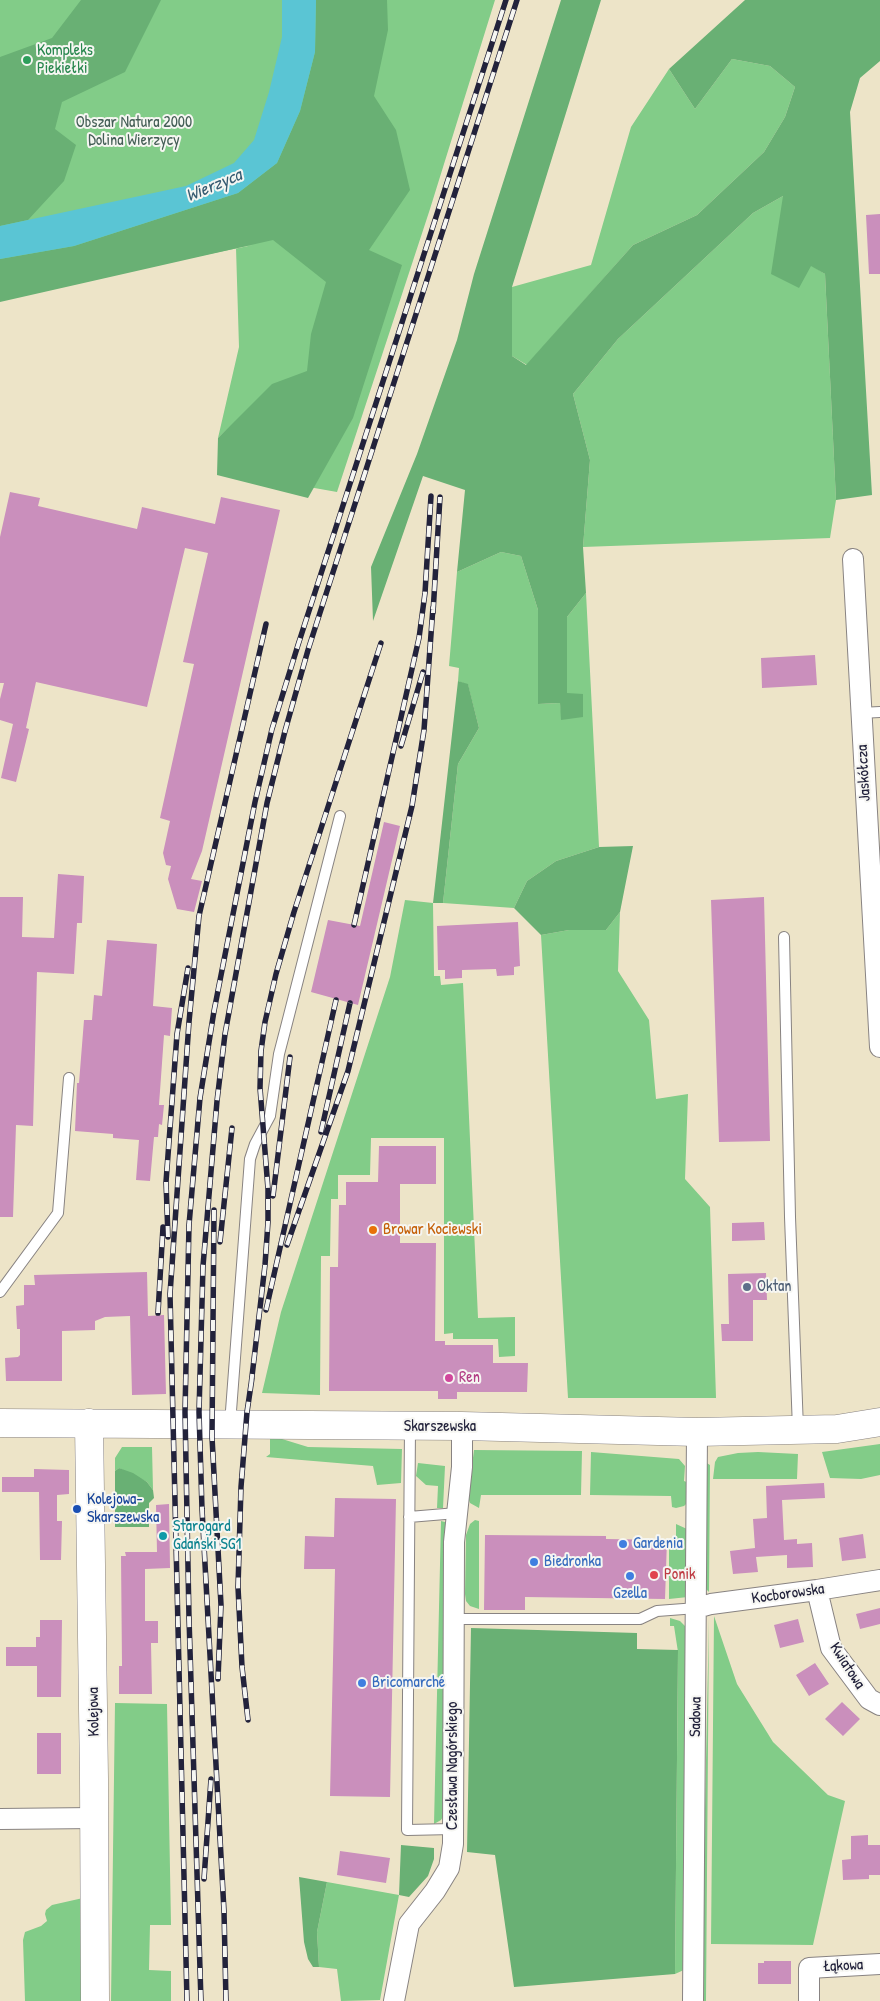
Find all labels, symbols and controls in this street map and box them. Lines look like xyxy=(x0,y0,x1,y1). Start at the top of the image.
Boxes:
place label: Kompleks Piekiełki xyxy=(37,41,93,79)
marker: Kompleks Piekiełki xyxy=(21,54,33,66)
park label: Obszar Natura 2000 Dolina Wierzycy xyxy=(76,113,192,151)
water label: Wierzyca xyxy=(183,165,245,207)
street label: Jaskółcza xyxy=(853,744,875,802)
place label: Browar Kociewski xyxy=(383,1220,482,1240)
marker: Browar Kociewski xyxy=(367,1224,379,1236)
place label: Oktan xyxy=(757,1277,792,1297)
marker: Oktan xyxy=(741,1281,753,1293)
place label: Ren xyxy=(459,1368,480,1388)
marker: Ren xyxy=(443,1372,455,1384)
street label: Skarszewska xyxy=(404,1417,476,1437)
place label: Kolejowa- Skarszewska xyxy=(87,1490,159,1528)
marker: Kolejowa- Skarszewska xyxy=(71,1503,83,1515)
place label: Starogard Gdański SG1 xyxy=(173,1517,241,1555)
marker: Starogard Gdański SG1 xyxy=(157,1530,169,1542)
place label: Gardenia xyxy=(633,1534,683,1554)
marker: Gardenia xyxy=(617,1538,629,1550)
place label: Biedronka xyxy=(544,1552,601,1572)
marker: Biedronka xyxy=(528,1556,540,1568)
place label: Ponik xyxy=(664,1565,696,1585)
marker: Ponik xyxy=(648,1569,660,1581)
marker: Gzella xyxy=(624,1570,636,1582)
street label: Kocborowska xyxy=(750,1579,826,1609)
place label: Gzella xyxy=(613,1584,647,1604)
street label: Kwiatowa xyxy=(825,1639,869,1693)
place label: Bricomarché xyxy=(372,1673,445,1693)
marker: Bricomarché xyxy=(356,1677,368,1689)
street label: Kolejowa xyxy=(84,1687,104,1737)
street label: Sadowa xyxy=(686,1697,706,1737)
street label: Czesława Nagórskiego xyxy=(443,1702,463,1830)
street label: Łąkowa xyxy=(822,1955,864,1977)

